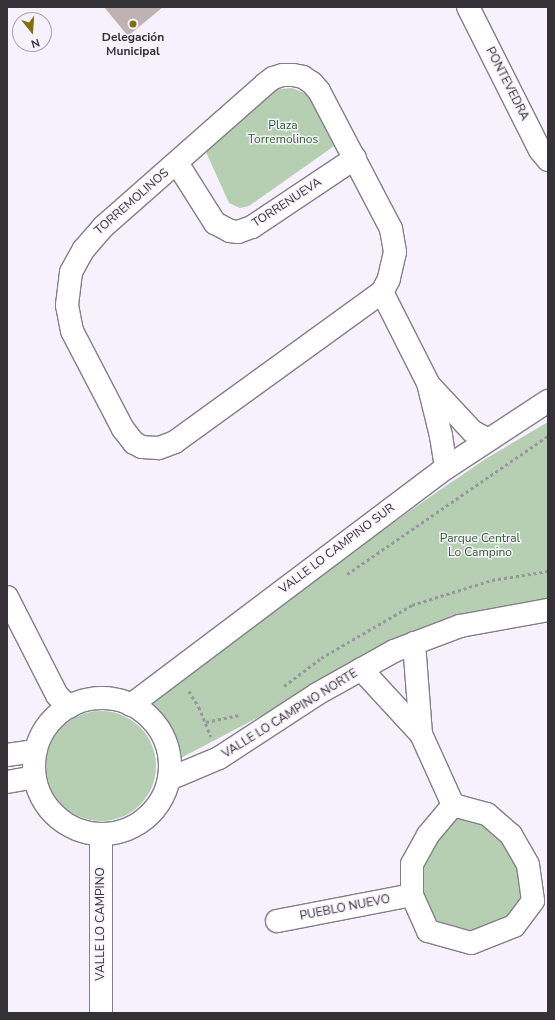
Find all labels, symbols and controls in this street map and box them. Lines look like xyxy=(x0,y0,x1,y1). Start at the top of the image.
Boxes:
north arrow xyxy=(12,12,52,52)
marker: Delegación Municipal xyxy=(128,19,138,29)
place label: Delegación Municipal xyxy=(102,31,164,59)
text: N xyxy=(29,35,41,51)
street label: PONTEVEDRA xyxy=(482,45,532,123)
park label: Plaza Torremolinos xyxy=(248,119,318,147)
street label: TORREMOLINOS xyxy=(92,166,172,238)
street label: TORRENUEVA xyxy=(250,175,324,231)
street label: VALLE LO CAMPINO SUR xyxy=(276,501,398,597)
park label: Parque Central Lo Campino xyxy=(440,532,520,560)
street label: VALLE LO CAMPINO NORTE xyxy=(220,666,360,762)
street label: VALLE LO CAMPINO xyxy=(94,867,108,981)
street label: PUEBLO NUEVO xyxy=(299,892,391,924)

